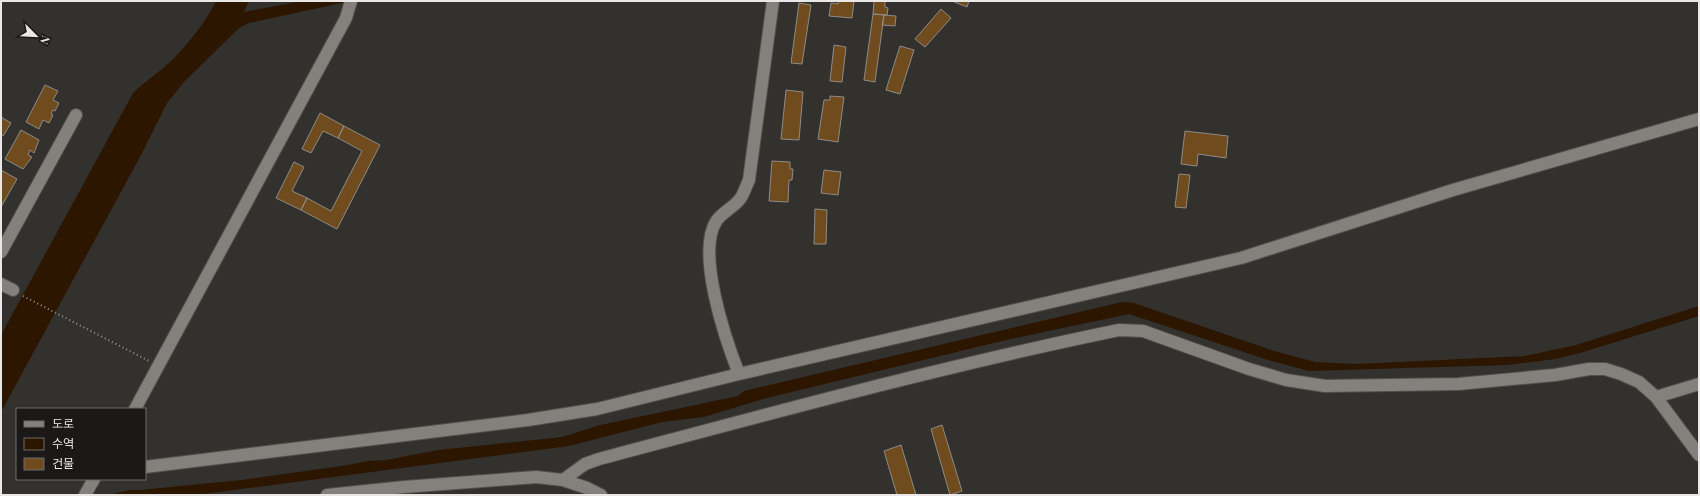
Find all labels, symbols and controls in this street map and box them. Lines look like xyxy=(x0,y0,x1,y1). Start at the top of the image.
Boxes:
north arrow xyxy=(16,16,56,56)
text: N xyxy=(37,34,54,47)
legend xyxy=(16,408,146,480)
text: 도로 xyxy=(52,415,74,431)
text: 수역 xyxy=(52,435,74,451)
text: 건물 xyxy=(52,455,74,471)

